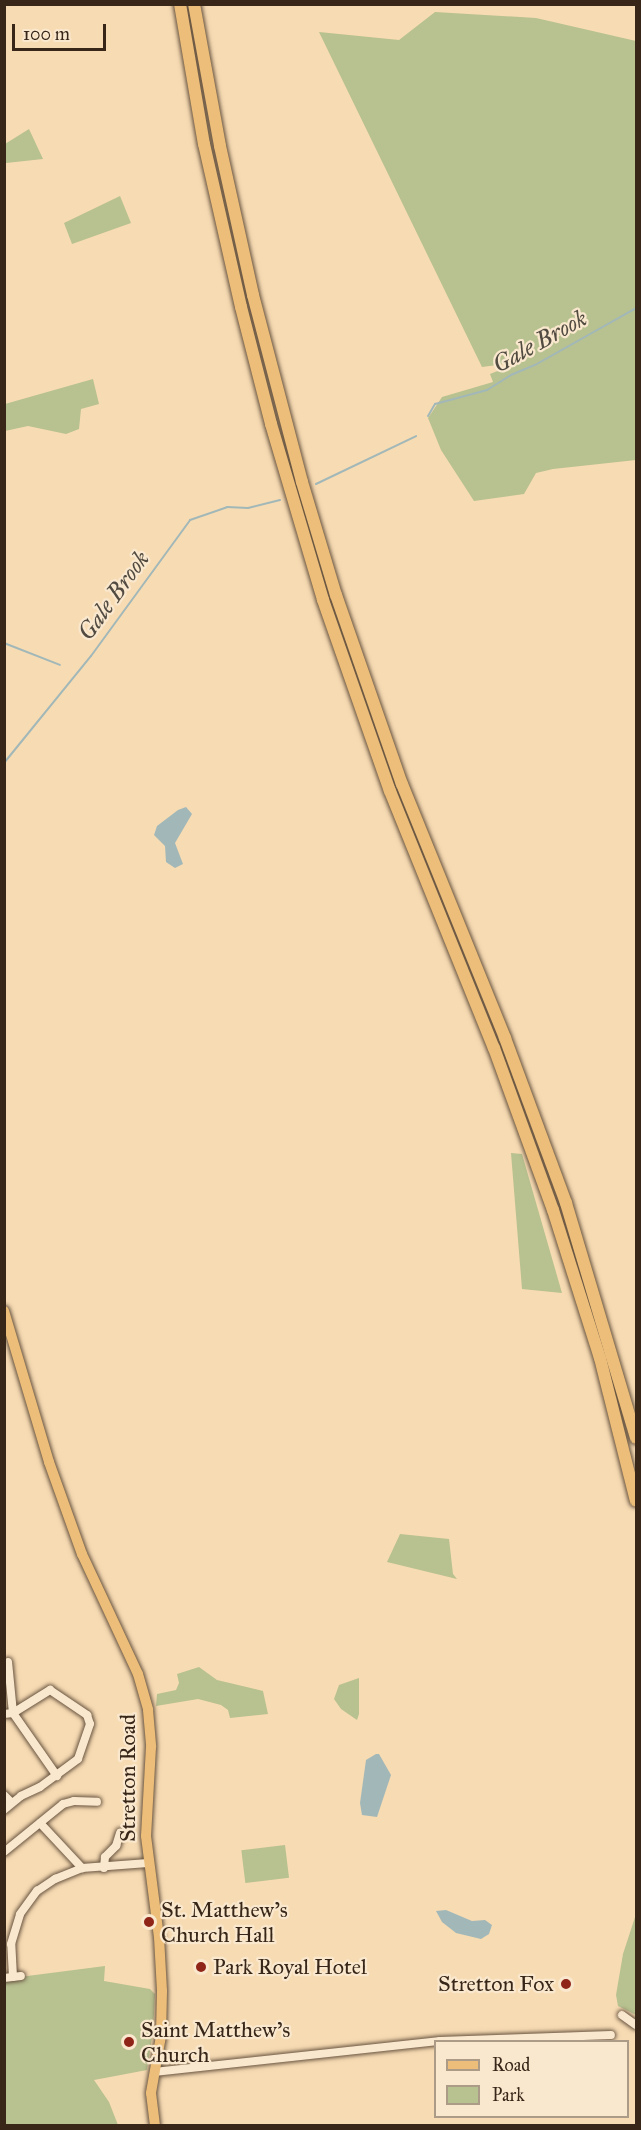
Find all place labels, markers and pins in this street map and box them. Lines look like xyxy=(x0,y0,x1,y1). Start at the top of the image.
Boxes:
place label: St. Matthew's Church Hall xyxy=(161,1896,288,1948)
marker: St. Matthew's Church Hall xyxy=(142,1915,156,1929)
place label: Park Royal Hotel xyxy=(213,1954,367,1980)
marker: Park Royal Hotel xyxy=(194,1960,208,1974)
place label: Stretton Fox xyxy=(438,1971,554,1997)
marker: Stretton Fox xyxy=(559,1977,573,1991)
place label: Saint Matthew's Church xyxy=(141,2016,290,2068)
marker: Saint Matthew's Church xyxy=(122,2035,136,2049)

